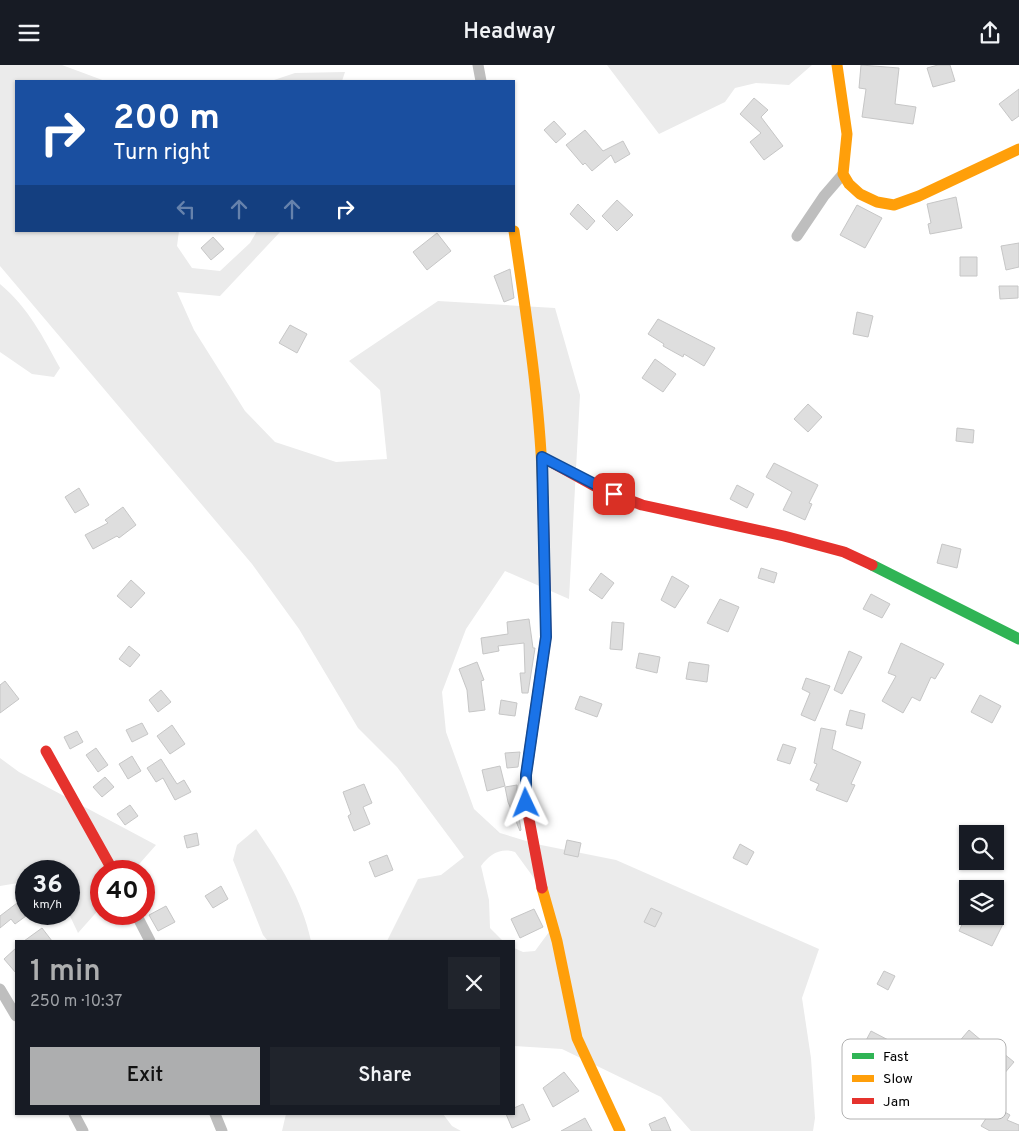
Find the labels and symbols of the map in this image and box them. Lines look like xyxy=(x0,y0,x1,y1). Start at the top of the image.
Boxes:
pin xyxy=(593,473,635,515)
position arrow xyxy=(499,776,551,828)
speed limit sign: 40 xyxy=(90,860,155,925)
legend xyxy=(842,1039,1006,1119)
text: Fast xyxy=(883,1049,909,1066)
text: Slow xyxy=(883,1071,913,1088)
text: Jam xyxy=(883,1094,910,1111)

